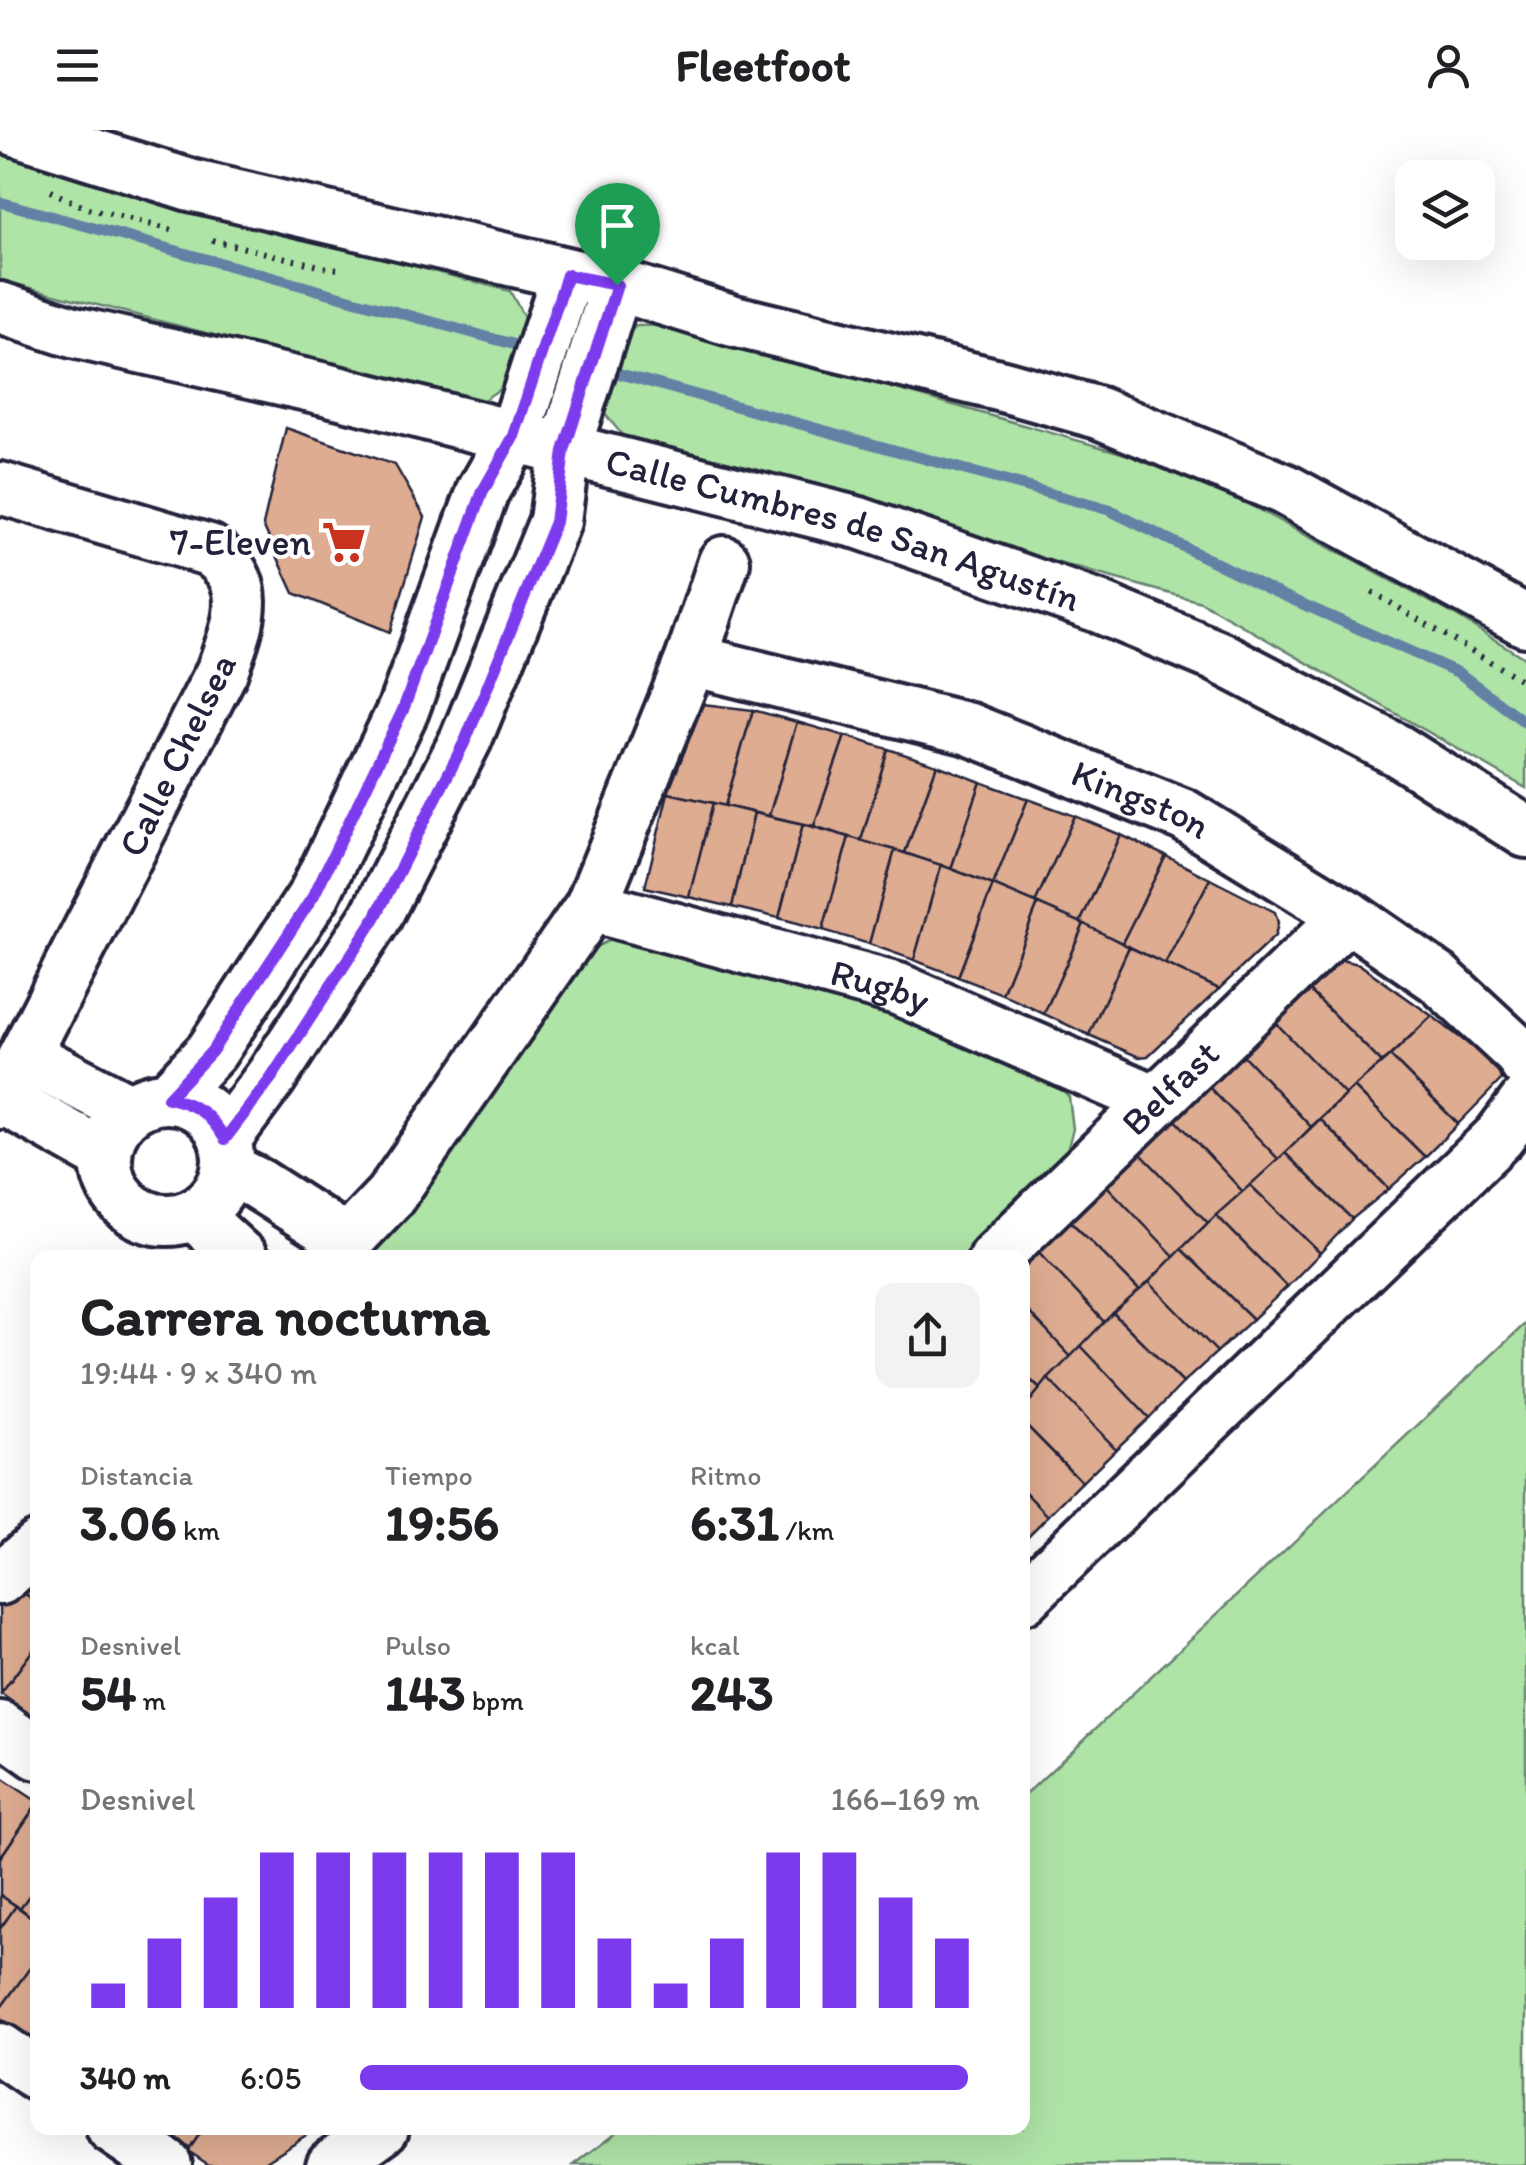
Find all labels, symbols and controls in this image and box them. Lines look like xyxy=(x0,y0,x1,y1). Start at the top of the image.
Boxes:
icon: menu xyxy=(50,38,105,93)
text: Fleetfoot xyxy=(675,38,851,92)
icon: person xyxy=(1421,38,1476,93)
map controls xyxy=(1395,160,1495,260)
button: layers xyxy=(1395,160,1495,260)
pin xyxy=(575,183,660,286)
icon: arrive xyxy=(590,198,645,253)
street label: Calle Cumbres de San Agustín xyxy=(601,437,1086,622)
supermarket icon: 7-Eleven xyxy=(320,518,368,566)
place label: 7-Eleven xyxy=(170,519,311,565)
street label: Calle Chelsea xyxy=(108,646,246,864)
street label: Kingston xyxy=(1065,749,1219,849)
street label: Rugby xyxy=(826,949,937,1023)
street label: Belfast xyxy=(1112,1030,1229,1145)
text: Carrera nocturna xyxy=(80,1283,490,1349)
button: share xyxy=(875,1283,980,1388)
text: 19:44 · 9 × 340 m xyxy=(80,1354,317,1392)
text: Distancia xyxy=(80,1458,193,1492)
text: Tiempo xyxy=(385,1458,473,1492)
text: Ritmo xyxy=(690,1458,761,1492)
text: 3.06 xyxy=(80,1492,177,1553)
text: 19:56 xyxy=(385,1492,499,1553)
text: 6:31 xyxy=(690,1492,779,1553)
text: km xyxy=(177,1513,220,1547)
text: /km xyxy=(779,1513,834,1547)
text: Desnivel xyxy=(80,1628,181,1662)
text: Pulso xyxy=(385,1628,451,1662)
text: kcal xyxy=(690,1628,740,1662)
text: 54 xyxy=(80,1662,136,1723)
text: 143 xyxy=(385,1662,466,1723)
text: 243 xyxy=(690,1662,774,1723)
text: m xyxy=(136,1683,166,1717)
text: bpm xyxy=(466,1683,524,1717)
text: Desnivel xyxy=(80,1780,195,1818)
text: 166–169 m xyxy=(831,1780,980,1818)
text: 340 m xyxy=(80,2059,171,2097)
text: 6:05 xyxy=(240,2059,301,2097)

